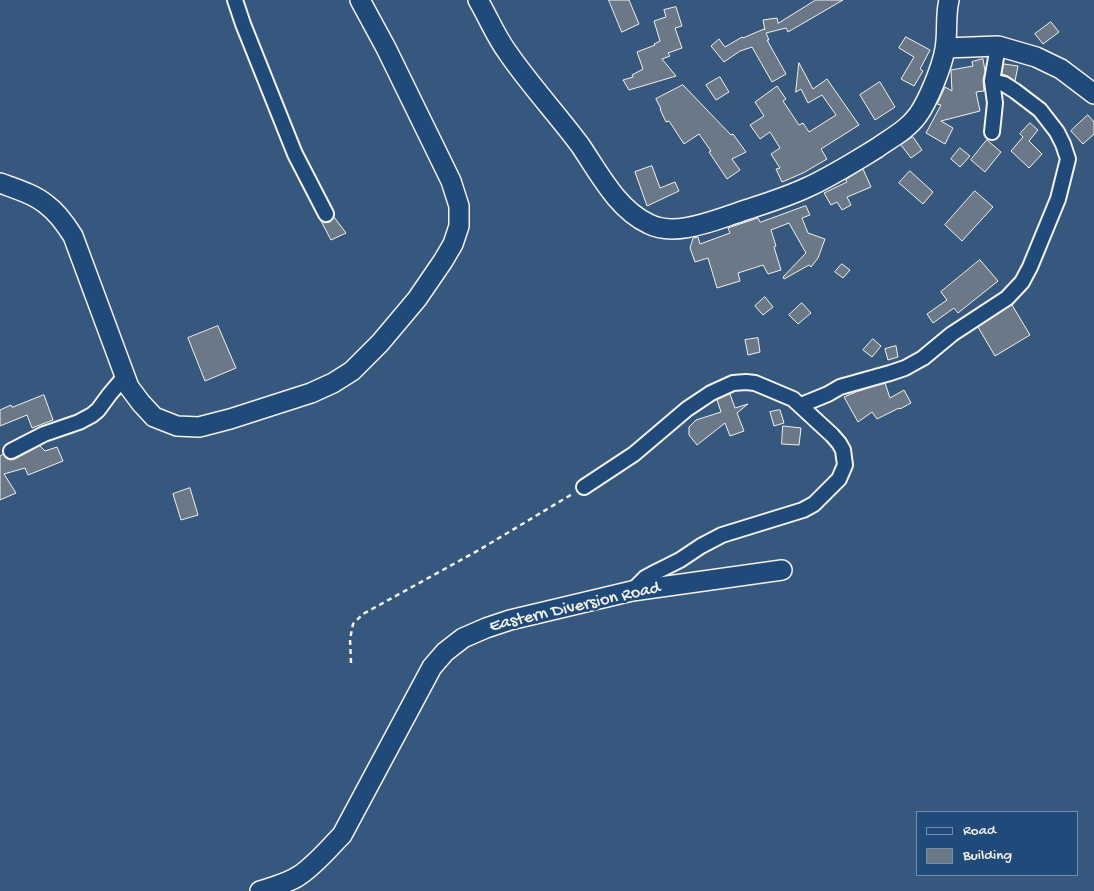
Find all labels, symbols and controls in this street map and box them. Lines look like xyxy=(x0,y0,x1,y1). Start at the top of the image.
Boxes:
street label: Eastern Diversion Road xyxy=(487,578,663,638)
legend xyxy=(916,811,1079,876)
text: Road xyxy=(963,822,996,840)
text: Building xyxy=(963,847,1012,865)

